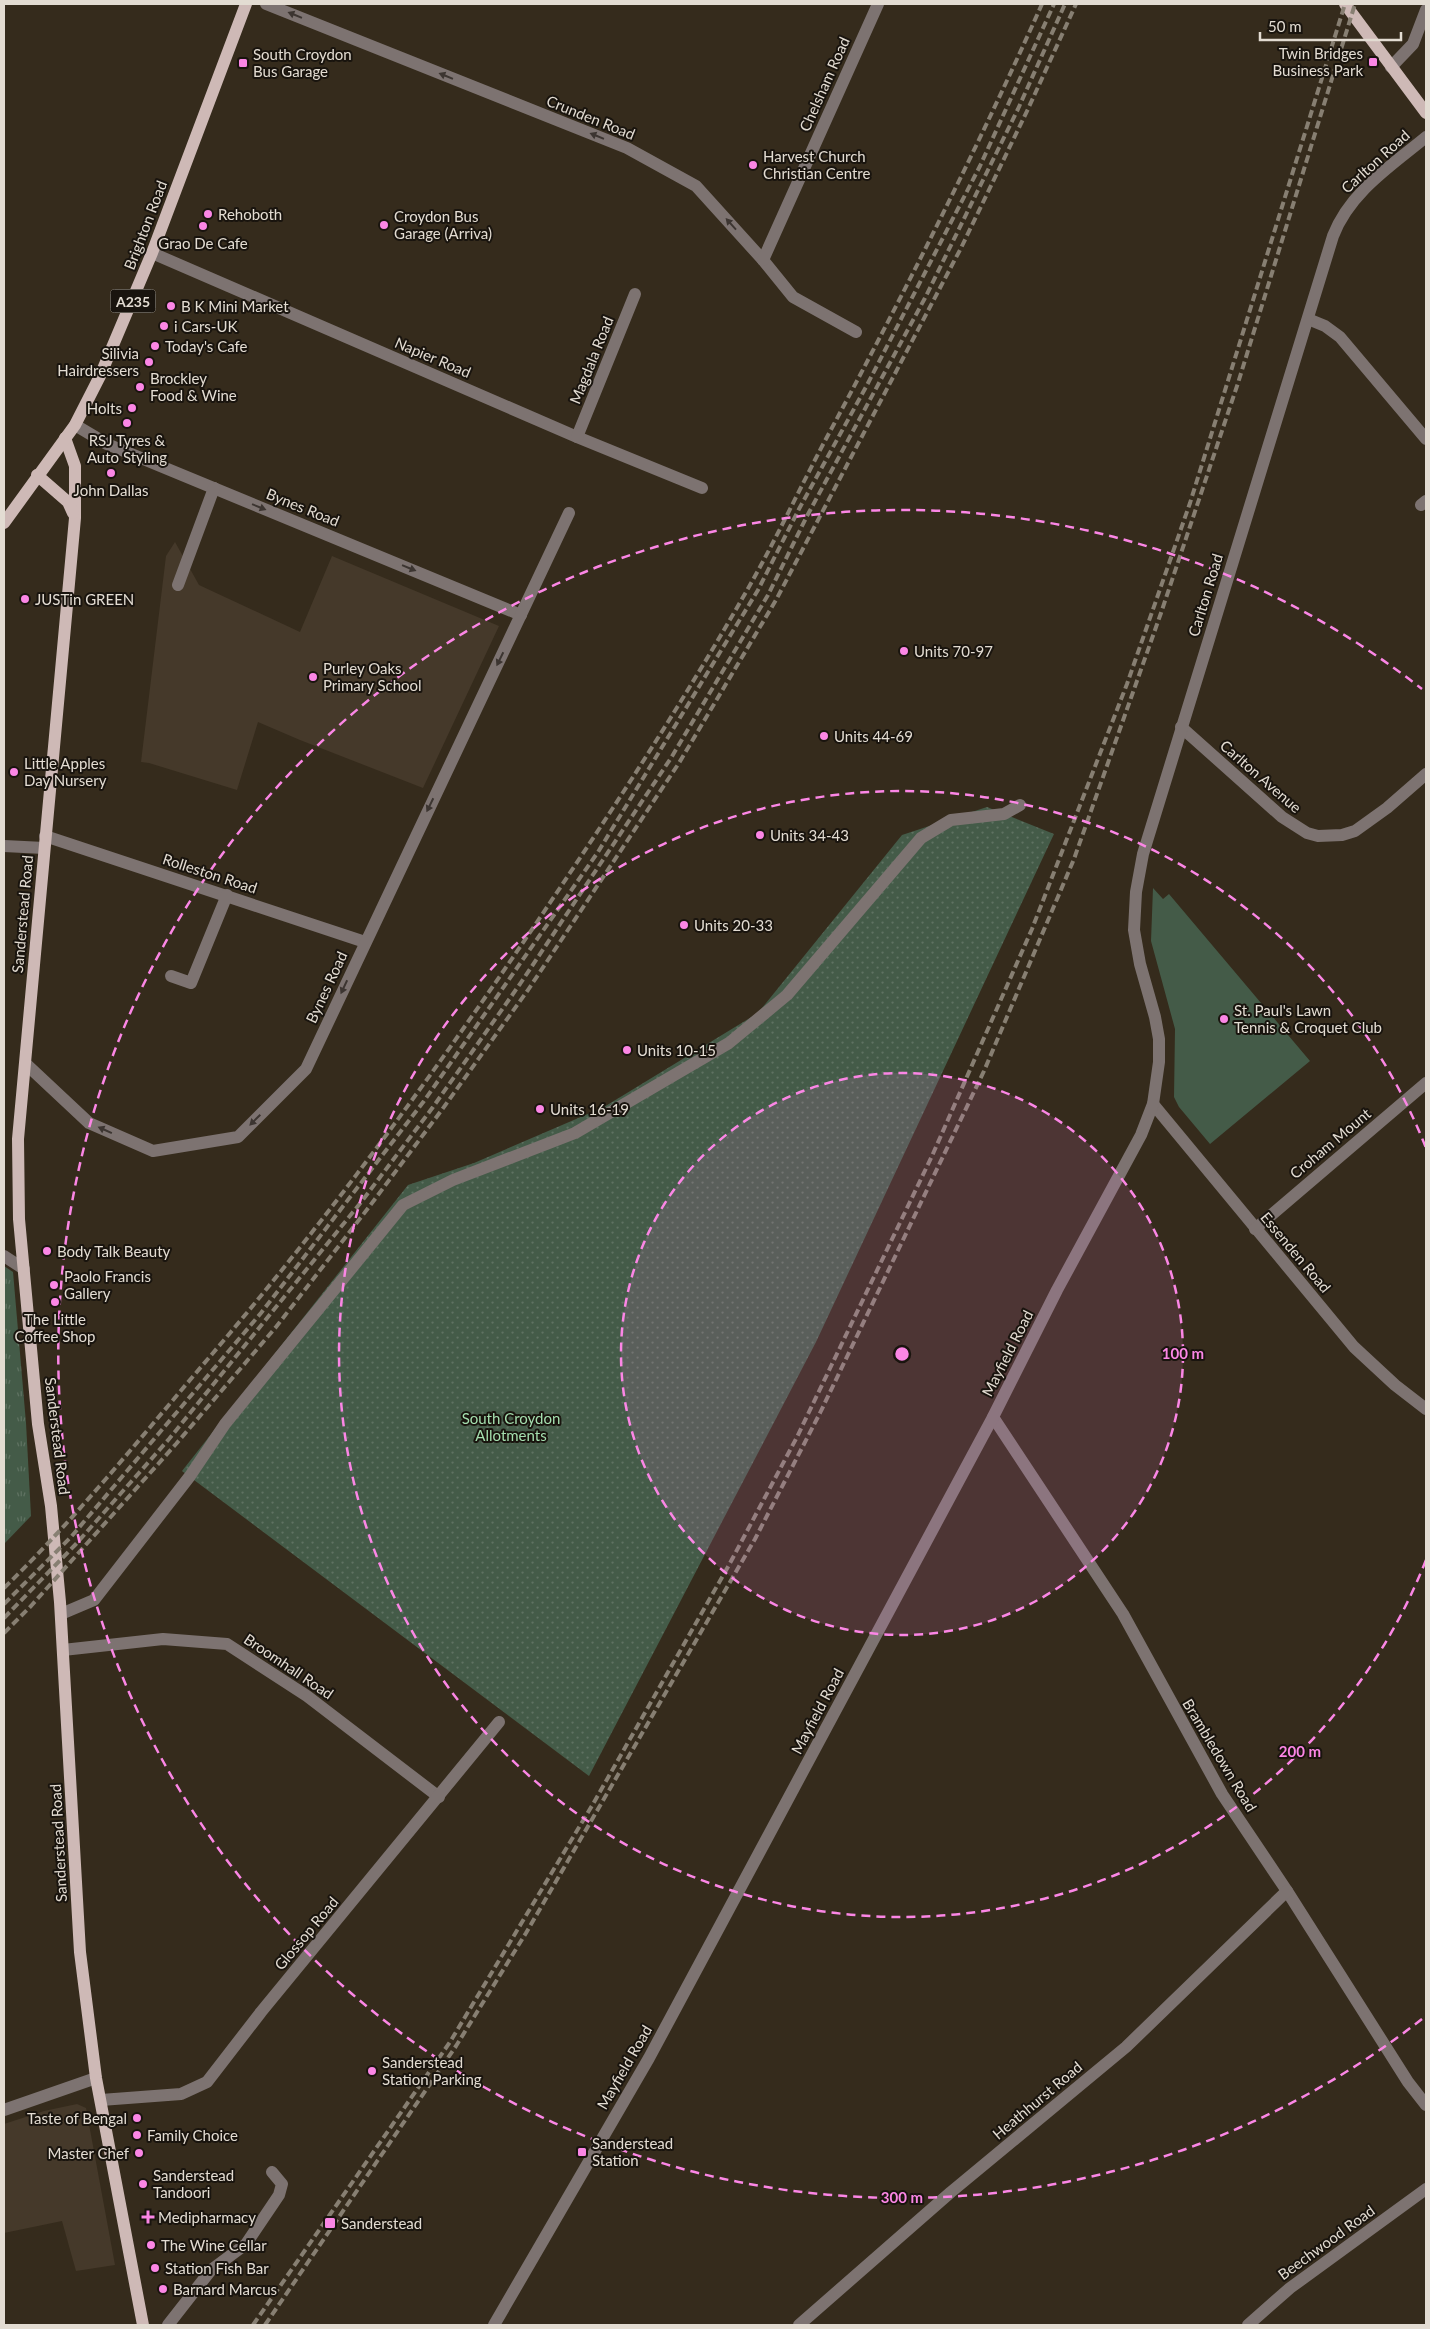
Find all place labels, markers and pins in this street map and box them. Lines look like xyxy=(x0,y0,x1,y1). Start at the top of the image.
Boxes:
place label: Twin Bridges Business Park xyxy=(1273,44,1363,79)
place label: South Croydon Bus Garage xyxy=(253,45,352,80)
marker: Twin Bridges Business Park xyxy=(1367,56,1379,68)
marker: South Croydon Bus Garage xyxy=(237,57,249,69)
place label: Harvest Church Christian Centre xyxy=(763,147,870,182)
marker: Harvest Church Christian Centre xyxy=(747,159,759,171)
place label: Rehoboth xyxy=(218,205,282,223)
place label: Croydon Bus Garage (Arriva) xyxy=(394,207,492,242)
marker: Rehoboth xyxy=(202,208,214,220)
marker: Croydon Bus Garage (Arriva) xyxy=(378,219,390,231)
marker: Grao De Cafe xyxy=(197,220,209,232)
place label: Grao De Cafe xyxy=(158,234,248,252)
place label: B K Mini Market xyxy=(181,297,289,315)
marker: B K Mini Market xyxy=(165,300,177,312)
place label: i Cars-UK xyxy=(174,317,237,335)
marker: i Cars-UK xyxy=(158,320,170,332)
place label: Today's Cafe xyxy=(165,337,248,355)
marker: Today's Cafe xyxy=(149,340,161,352)
place label: Silivia Hairdressers xyxy=(57,344,139,379)
marker: Silivia Hairdressers xyxy=(143,356,155,368)
place label: Brockley Food & Wine xyxy=(150,369,237,404)
marker: Brockley Food & Wine xyxy=(134,381,146,393)
place label: Holts xyxy=(87,399,122,417)
marker: Holts xyxy=(126,402,138,414)
marker: RSJ Tyres & Auto Styling xyxy=(121,417,133,429)
place label: RSJ Tyres & Auto Styling xyxy=(87,431,167,466)
marker: John Dallas xyxy=(105,467,117,479)
place label: John Dallas xyxy=(74,481,148,499)
place label: JUSTin GREEN xyxy=(35,590,134,608)
marker: JUSTin GREEN xyxy=(19,593,31,605)
place label: Units 70-97 xyxy=(914,642,993,660)
marker: Units 70-97 xyxy=(898,645,910,657)
place label: Purley Oaks Primary School xyxy=(323,659,422,694)
marker: Purley Oaks Primary School xyxy=(307,671,319,683)
place label: Units 44-69 xyxy=(834,727,913,745)
marker: Units 44-69 xyxy=(818,730,830,742)
place label: Little Apples Day Nursery xyxy=(24,754,107,789)
marker: Little Apples Day Nursery xyxy=(8,766,20,778)
place label: Units 34-43 xyxy=(770,826,849,844)
marker: Units 34-43 xyxy=(754,829,766,841)
place label: Units 20-33 xyxy=(694,916,773,934)
marker: Units 20-33 xyxy=(678,919,690,931)
place label: St. Paul's Lawn Tennis & Croquet Club xyxy=(1234,1001,1382,1036)
marker: St. Paul's Lawn Tennis & Croquet Club xyxy=(1218,1013,1230,1025)
place label: Units 10-15 xyxy=(637,1041,716,1059)
marker: Units 10-15 xyxy=(621,1044,633,1056)
place label: Units 16-19 xyxy=(550,1100,629,1118)
marker: Units 16-19 xyxy=(534,1103,546,1115)
place label: Body Talk Beauty xyxy=(57,1242,171,1260)
marker: Body Talk Beauty xyxy=(41,1245,53,1257)
place label: Paolo Francis Gallery xyxy=(64,1267,151,1302)
marker: Paolo Francis Gallery xyxy=(48,1279,60,1291)
marker: The Little Coffee Shop xyxy=(49,1296,61,1308)
place label: The Little Coffee Shop xyxy=(15,1310,95,1345)
centre of rings xyxy=(893,1345,911,1363)
place label: Sanderstead Station Parking xyxy=(382,2053,482,2088)
marker: Sanderstead Station Parking xyxy=(366,2065,378,2077)
place label: Taste of Bengal xyxy=(27,2109,127,2127)
marker: Taste of Bengal xyxy=(131,2112,143,2124)
place label: Family Choice xyxy=(147,2126,238,2144)
marker: Family Choice xyxy=(131,2129,143,2141)
place label: Sanderstead Station xyxy=(592,2134,673,2169)
place label: Master Chef xyxy=(48,2144,130,2162)
marker: Sanderstead Station xyxy=(576,2146,588,2158)
marker: Master Chef xyxy=(133,2147,145,2159)
place label: Sanderstead Tandoori xyxy=(153,2166,234,2201)
marker: Sanderstead Tandoori xyxy=(137,2178,149,2190)
place label: Medipharmacy xyxy=(158,2208,256,2226)
marker: Medipharmacy xyxy=(142,2211,154,2223)
place label: Sanderstead xyxy=(341,2214,422,2232)
marker: Sanderstead xyxy=(323,2216,337,2230)
place label: The Wine Cellar xyxy=(161,2236,267,2254)
marker: The Wine Cellar xyxy=(145,2239,157,2251)
place label: Station Fish Bar xyxy=(165,2259,269,2277)
marker: Station Fish Bar xyxy=(149,2262,161,2274)
place label: Barnard Marcus xyxy=(173,2280,277,2298)
marker: Barnard Marcus xyxy=(157,2283,169,2295)

